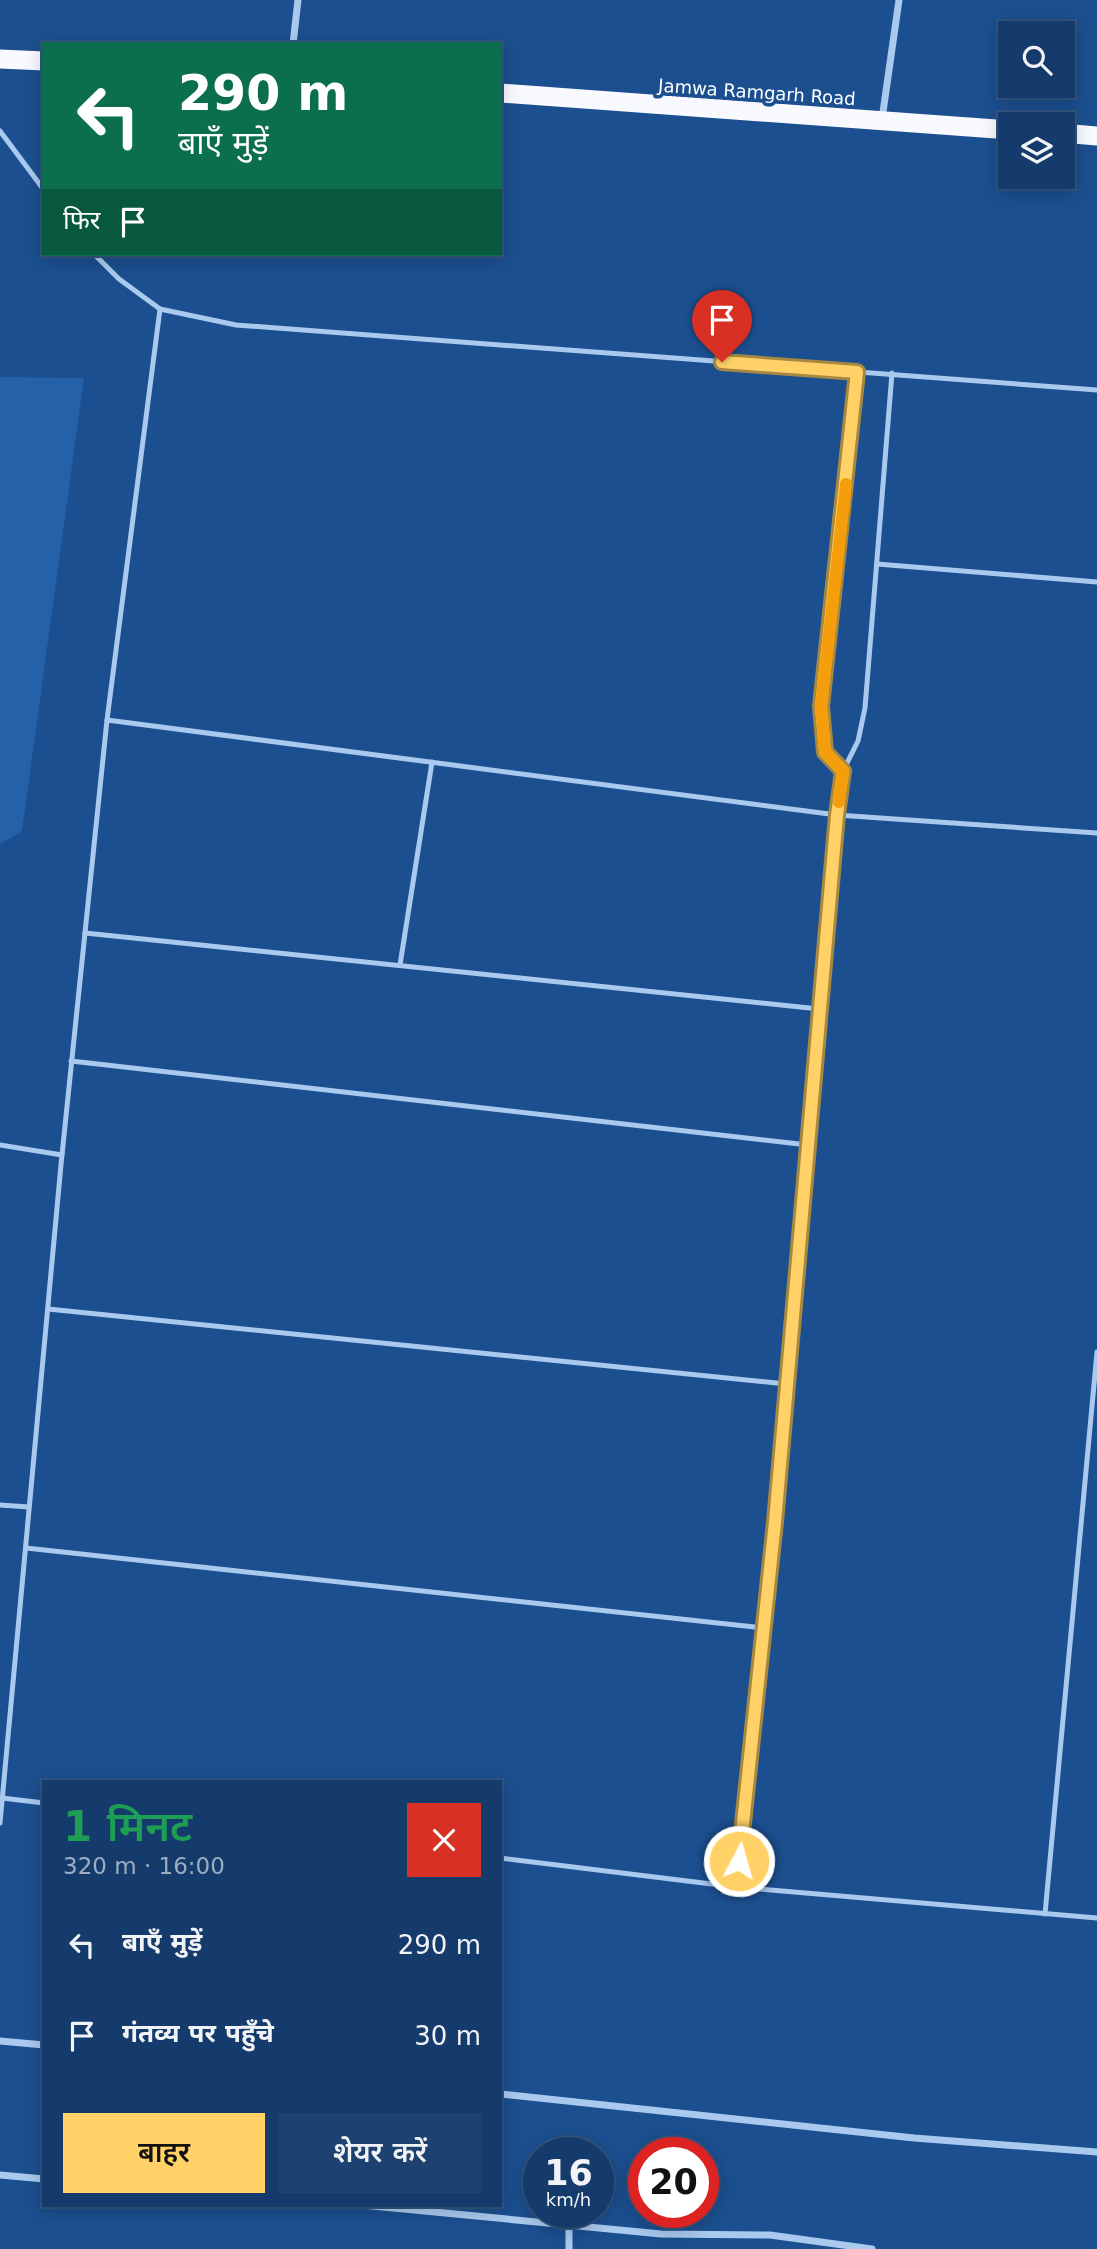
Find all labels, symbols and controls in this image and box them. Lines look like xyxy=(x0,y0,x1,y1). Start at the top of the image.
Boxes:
map controls xyxy=(998,21,1075,189)
button: search xyxy=(998,21,1075,98)
text: 290 m xyxy=(178,65,348,122)
icon: left xyxy=(63,70,154,161)
street label: Jamwa Ramgarh Road xyxy=(657,75,856,109)
button: layers xyxy=(998,112,1075,189)
text: बाएँ मुड़ें xyxy=(178,124,269,162)
icon: arrive xyxy=(114,203,152,241)
text: फिर xyxy=(63,205,100,235)
pin xyxy=(692,290,752,362)
icon: arrive xyxy=(703,301,741,339)
text: 1 मिनट xyxy=(63,1802,192,1851)
button: close xyxy=(407,1803,481,1877)
position arrow xyxy=(702,1824,776,1898)
text: 320 m · 16:00 xyxy=(63,1853,225,1879)
icon: left xyxy=(63,1926,101,1964)
text: बाएँ मुड़ें xyxy=(122,1927,202,1957)
text: 290 m xyxy=(398,1930,481,1960)
icon: arrive xyxy=(63,2017,101,2055)
text: गंतव्य पर पहुँचे xyxy=(122,2018,274,2048)
text: 30 m xyxy=(414,2021,481,2051)
button: बाहर xyxy=(63,2113,265,2193)
button: शेयर करें xyxy=(279,2113,481,2193)
speed limit sign: 20 xyxy=(628,2137,719,2228)
text: 16 xyxy=(544,2153,593,2193)
text: km/h xyxy=(546,2189,591,2210)

